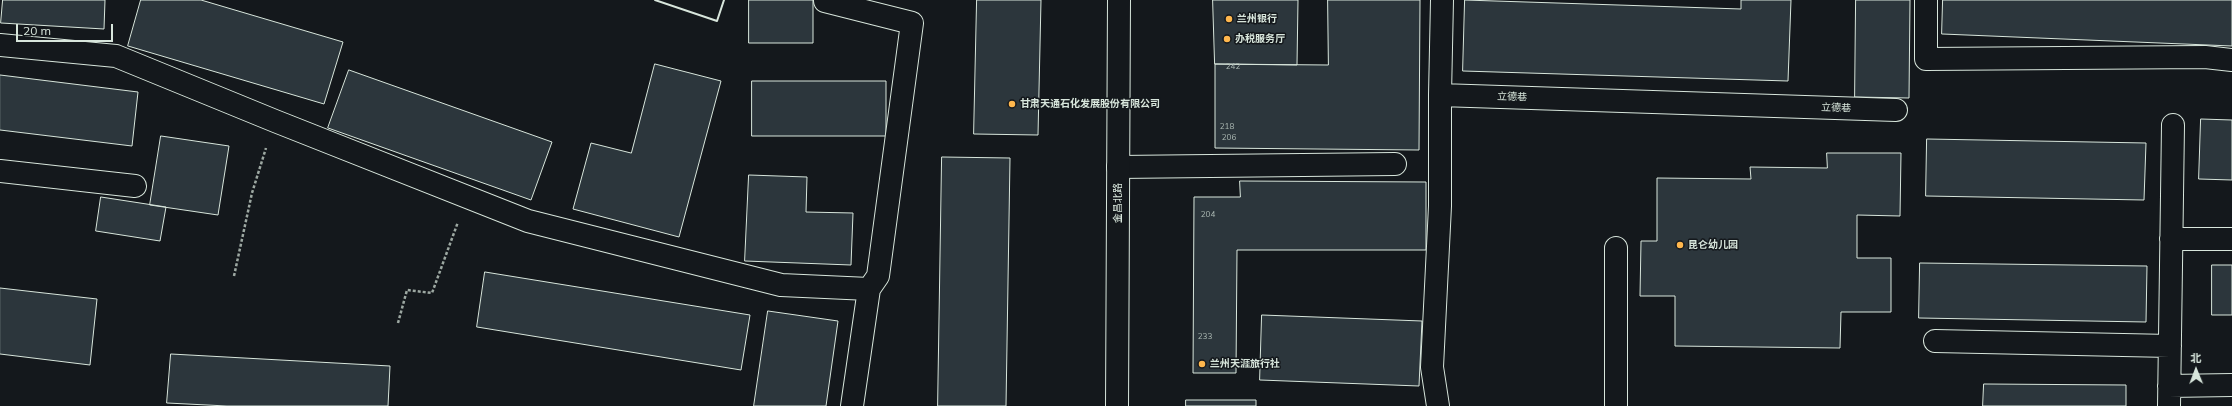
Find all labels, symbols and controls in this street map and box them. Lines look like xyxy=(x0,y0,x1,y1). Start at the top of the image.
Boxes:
place label: 兰州银行 xyxy=(1237,13,1277,25)
marker: 兰州银行 xyxy=(1224,14,1234,24)
scale bar xyxy=(18,16,115,42)
text: 20 m xyxy=(23,23,51,38)
place label: 办税服务厅 xyxy=(1235,33,1285,45)
marker: 办税服务厅 xyxy=(1222,34,1232,44)
house number: 242 xyxy=(1226,62,1240,72)
street label: 立德巷 xyxy=(1497,90,1527,104)
place label: 甘肃天通石化发展股份有限公司 xyxy=(1020,98,1160,110)
marker: 甘肃天通石化发展股份有限公司 xyxy=(1007,99,1017,109)
street label: 立德巷 xyxy=(1821,101,1851,115)
house number: 218 xyxy=(1220,122,1234,132)
house number: 206 xyxy=(1222,133,1236,143)
street label: 金昌北路 xyxy=(1112,183,1124,223)
house number: 204 xyxy=(1201,210,1215,220)
place label: 昆仑幼儿园 xyxy=(1688,239,1738,251)
marker: 昆仑幼儿园 xyxy=(1675,240,1685,250)
house number: 233 xyxy=(1198,332,1212,342)
north arrow xyxy=(2176,350,2216,390)
text: 北 xyxy=(2190,351,2201,365)
place label: 兰州天涯旅行社 xyxy=(1210,358,1280,370)
marker: 兰州天涯旅行社 xyxy=(1197,359,1207,369)

